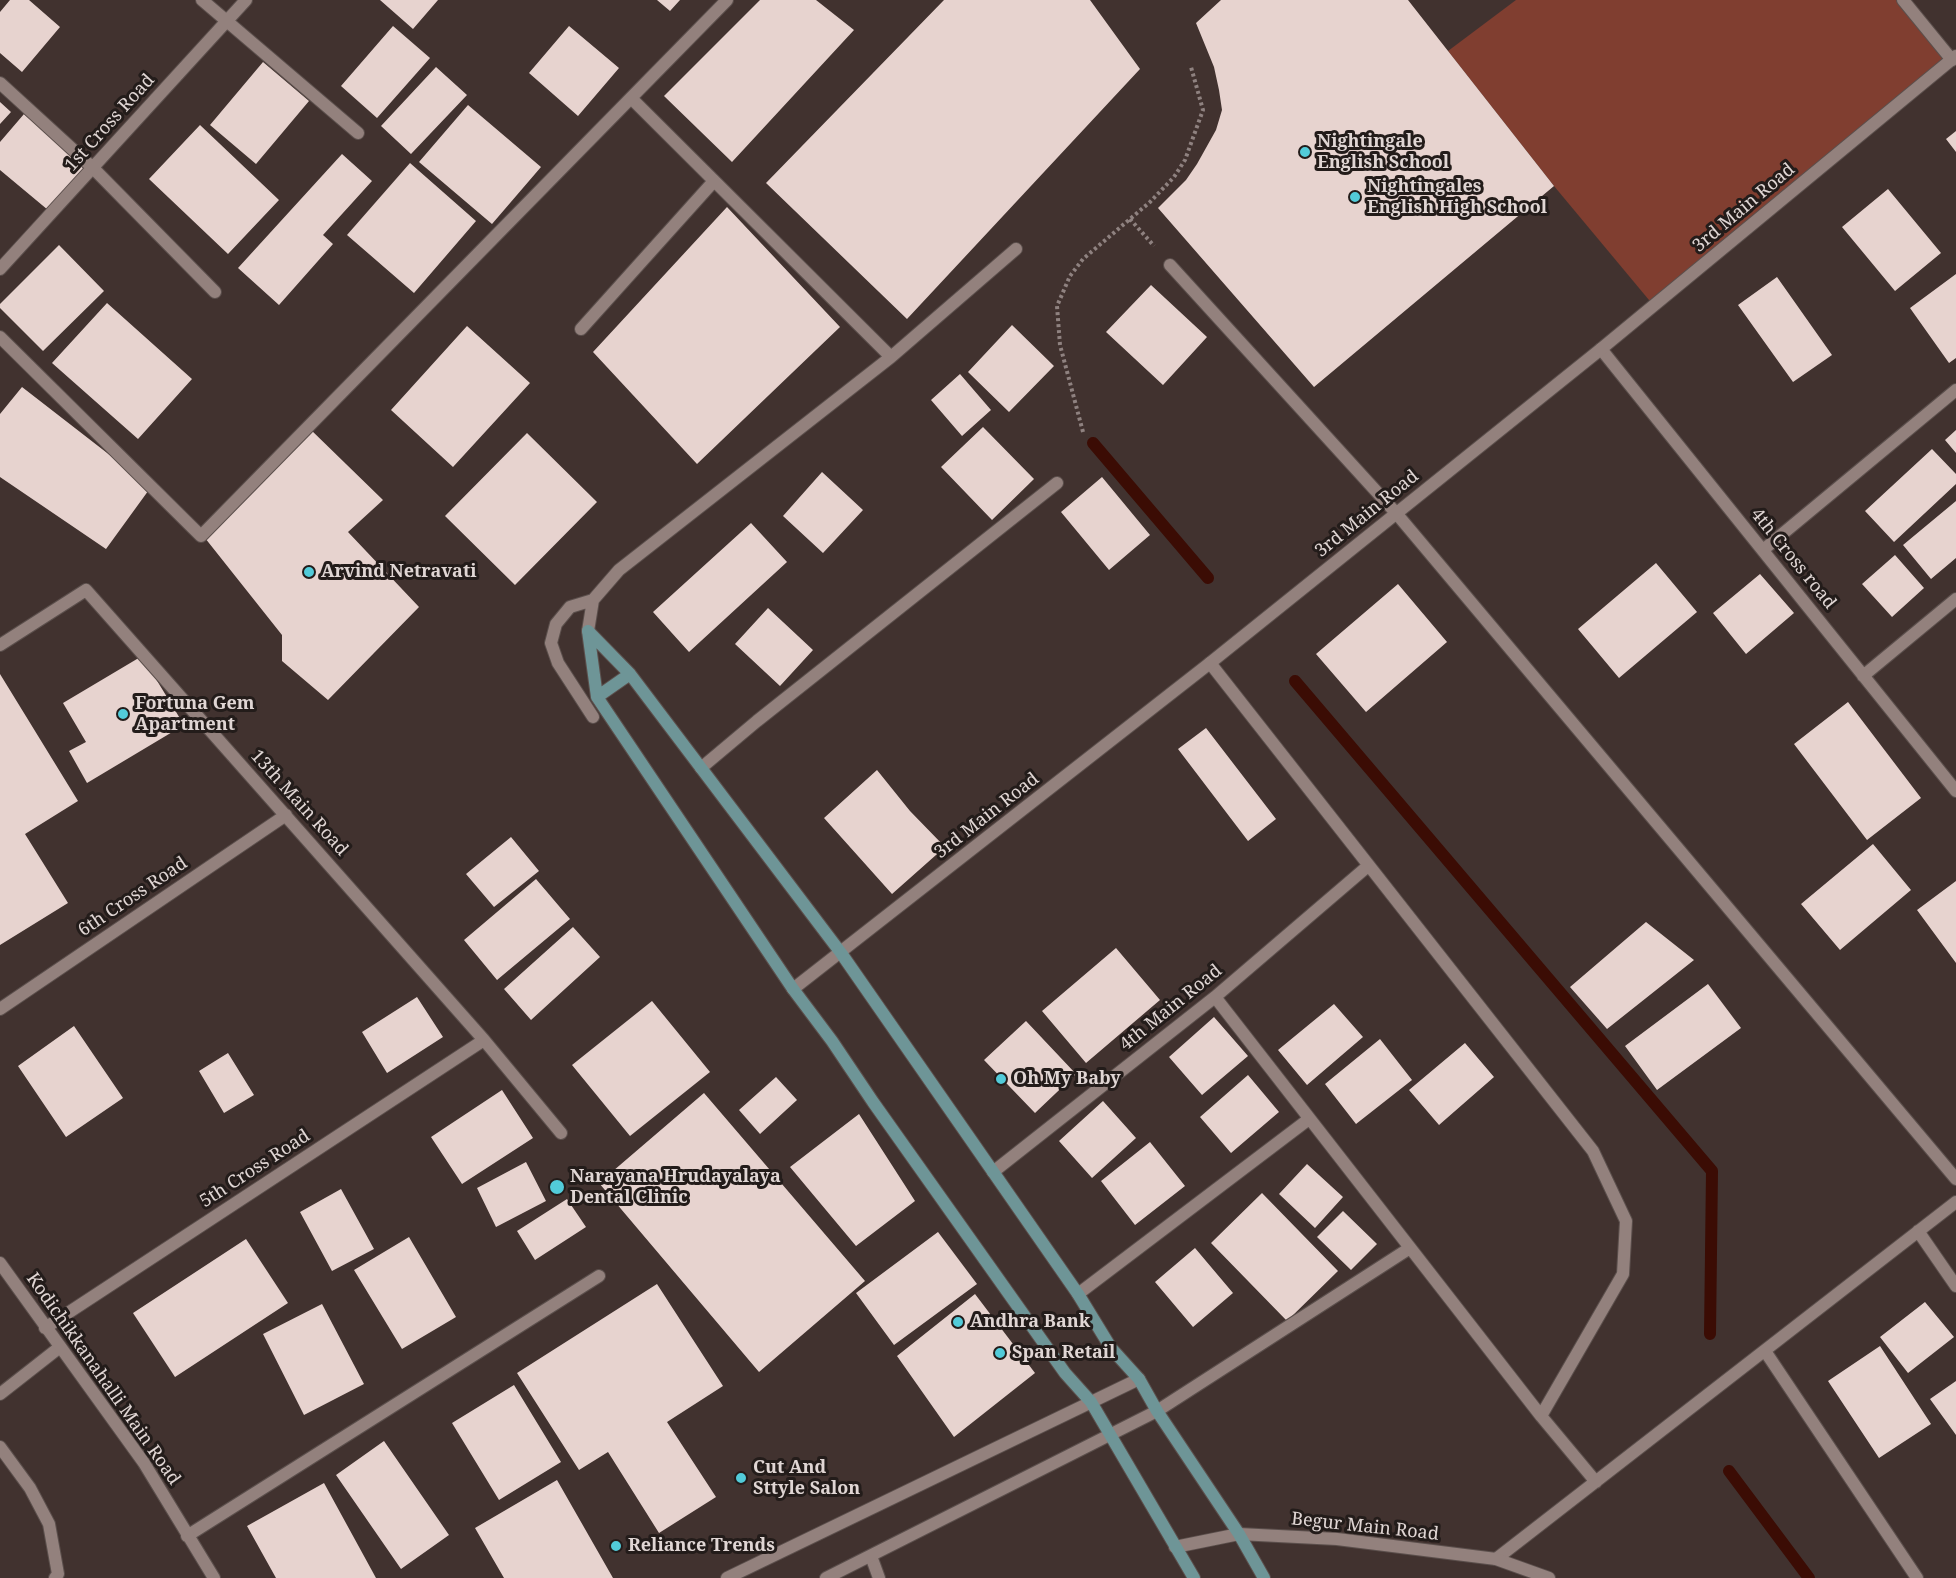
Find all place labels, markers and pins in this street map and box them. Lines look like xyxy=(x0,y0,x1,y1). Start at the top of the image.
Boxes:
place label: Nightingale English School xyxy=(1317,131,1449,174)
marker: Nightingale English School xyxy=(1298,145,1312,159)
place label: Nightingales English High School xyxy=(1367,176,1547,219)
marker: Nightingales English High School xyxy=(1348,190,1362,204)
place label: Arvind Netravati xyxy=(321,561,477,583)
marker: Arvind Netravati xyxy=(302,565,316,579)
place label: Fortuna Gem Apartment xyxy=(135,693,255,736)
marker: Fortuna Gem Apartment xyxy=(116,707,130,721)
place label: Oh My Baby xyxy=(1013,1068,1121,1090)
marker: Oh My Baby xyxy=(994,1072,1008,1086)
place label: Narayana Hrudayalaya Dental Clinic xyxy=(570,1166,781,1208)
marker: Narayana Hrudayalaya Dental Clinic xyxy=(548,1178,566,1196)
place label: Andhra Bank xyxy=(970,1311,1090,1333)
marker: Andhra Bank xyxy=(951,1315,965,1329)
place label: Span Retail xyxy=(1012,1342,1115,1364)
marker: Span Retail xyxy=(993,1346,1007,1360)
place label: Cut And Sttyle Salon xyxy=(753,1457,860,1500)
marker: Cut And Sttyle Salon xyxy=(734,1471,748,1485)
place label: Reliance Trends xyxy=(628,1535,775,1557)
marker: Reliance Trends xyxy=(609,1539,623,1553)

